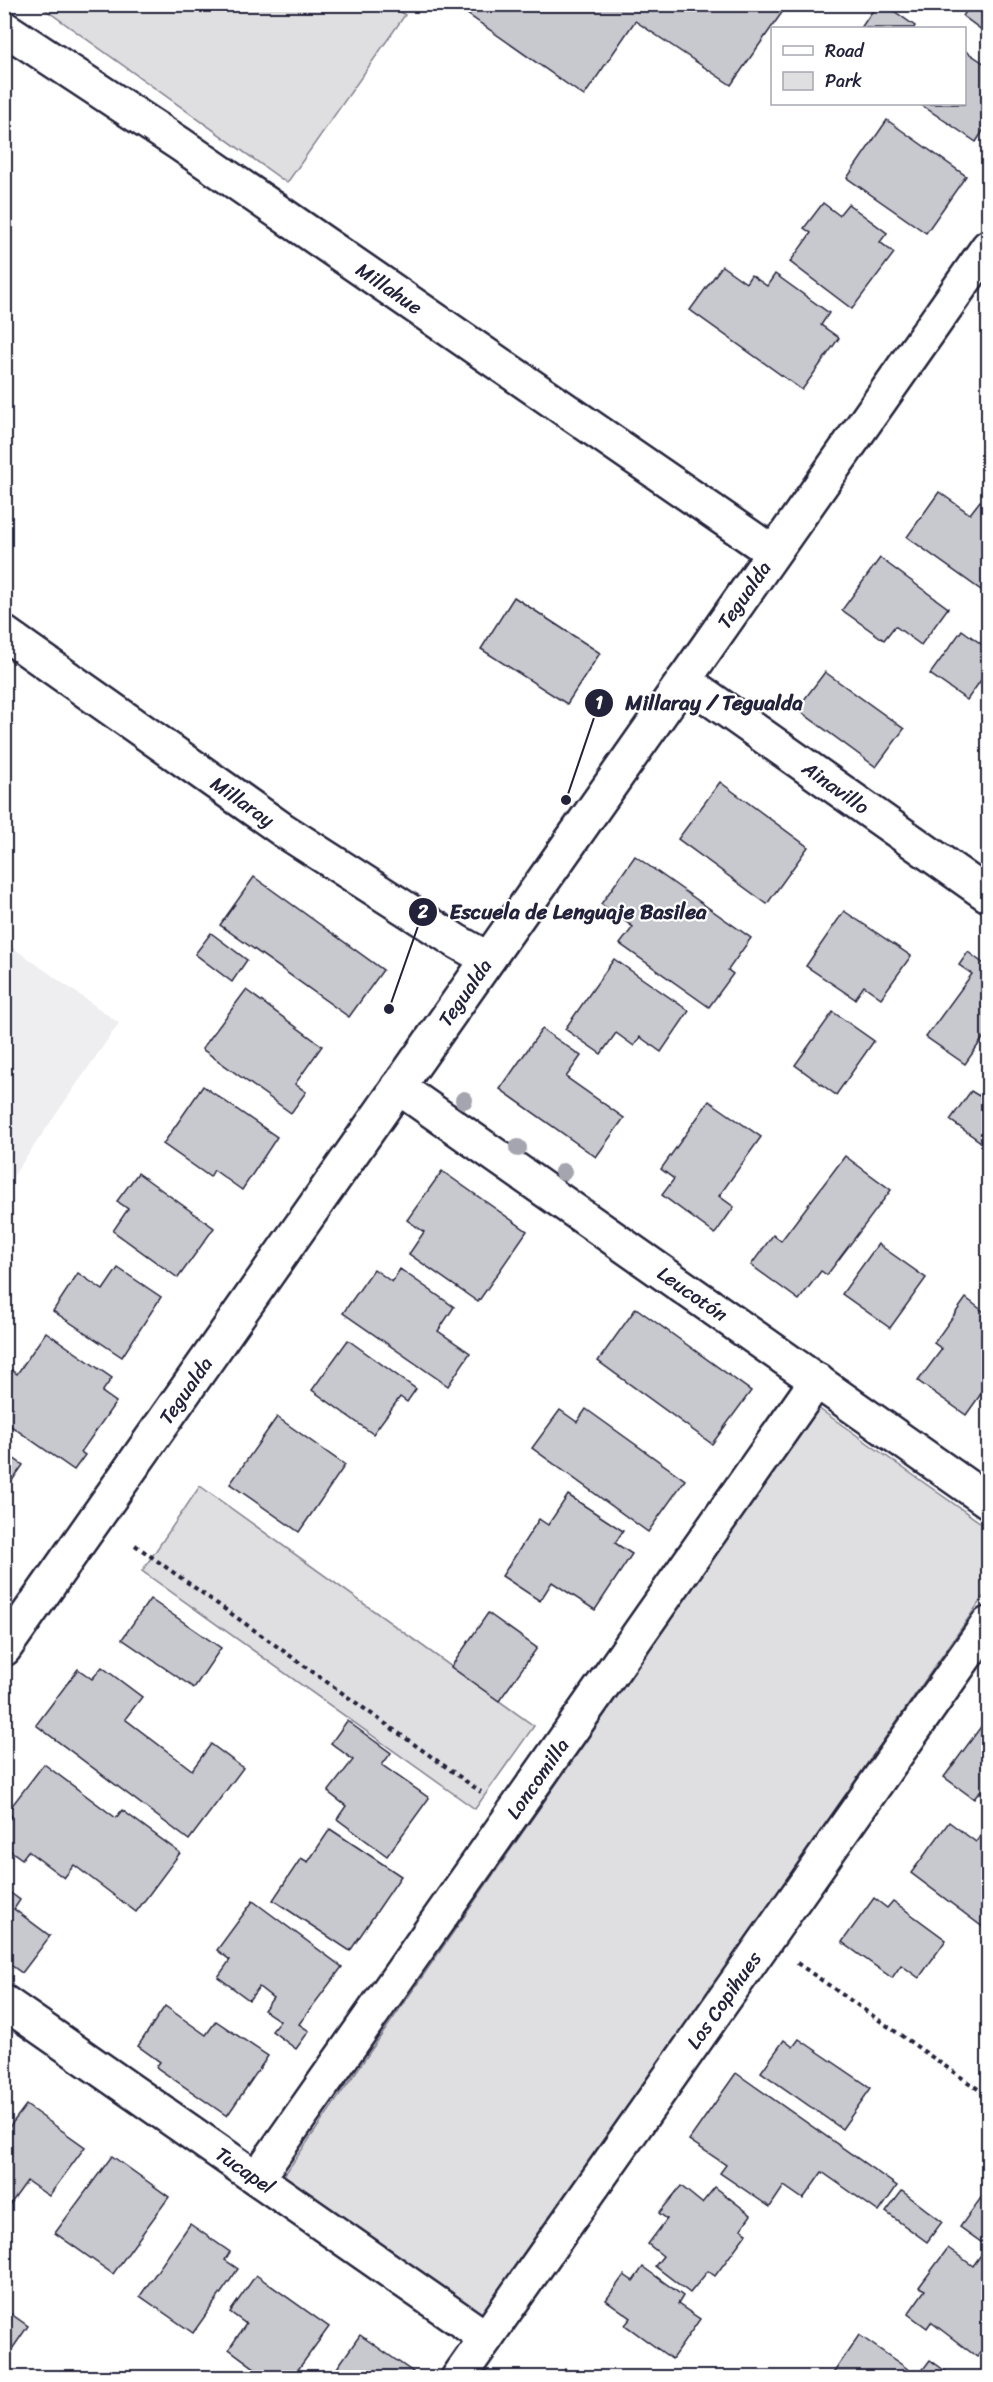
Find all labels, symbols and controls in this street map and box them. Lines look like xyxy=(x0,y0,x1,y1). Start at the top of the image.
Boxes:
legend xyxy=(771,27,966,105)
text: Road xyxy=(825,35,865,67)
text: Park xyxy=(825,65,862,97)
street label: Millahue xyxy=(349,253,430,324)
street label: Tegualda xyxy=(708,553,780,636)
callout: Millaray / Tegualda xyxy=(584,683,815,722)
text: Millaray / Tegualda xyxy=(624,684,803,722)
text: 1 xyxy=(595,687,603,719)
street label: Ainavillo xyxy=(794,751,877,824)
street label: Millaray xyxy=(203,766,283,837)
callout: Escuela de Lenguaje Basilea xyxy=(408,892,718,931)
text: Escuela de Lenguaje Basilea xyxy=(449,893,707,931)
text: 2 xyxy=(417,896,429,928)
street label: Tegualda xyxy=(428,951,501,1034)
street label: Leucotón xyxy=(650,1256,736,1331)
street label: Tegualda xyxy=(149,1349,222,1432)
street label: Loncomilla xyxy=(496,1731,578,1827)
street label: Los Copihues xyxy=(677,1943,771,2056)
street label: Tucapel xyxy=(208,2137,283,2204)

